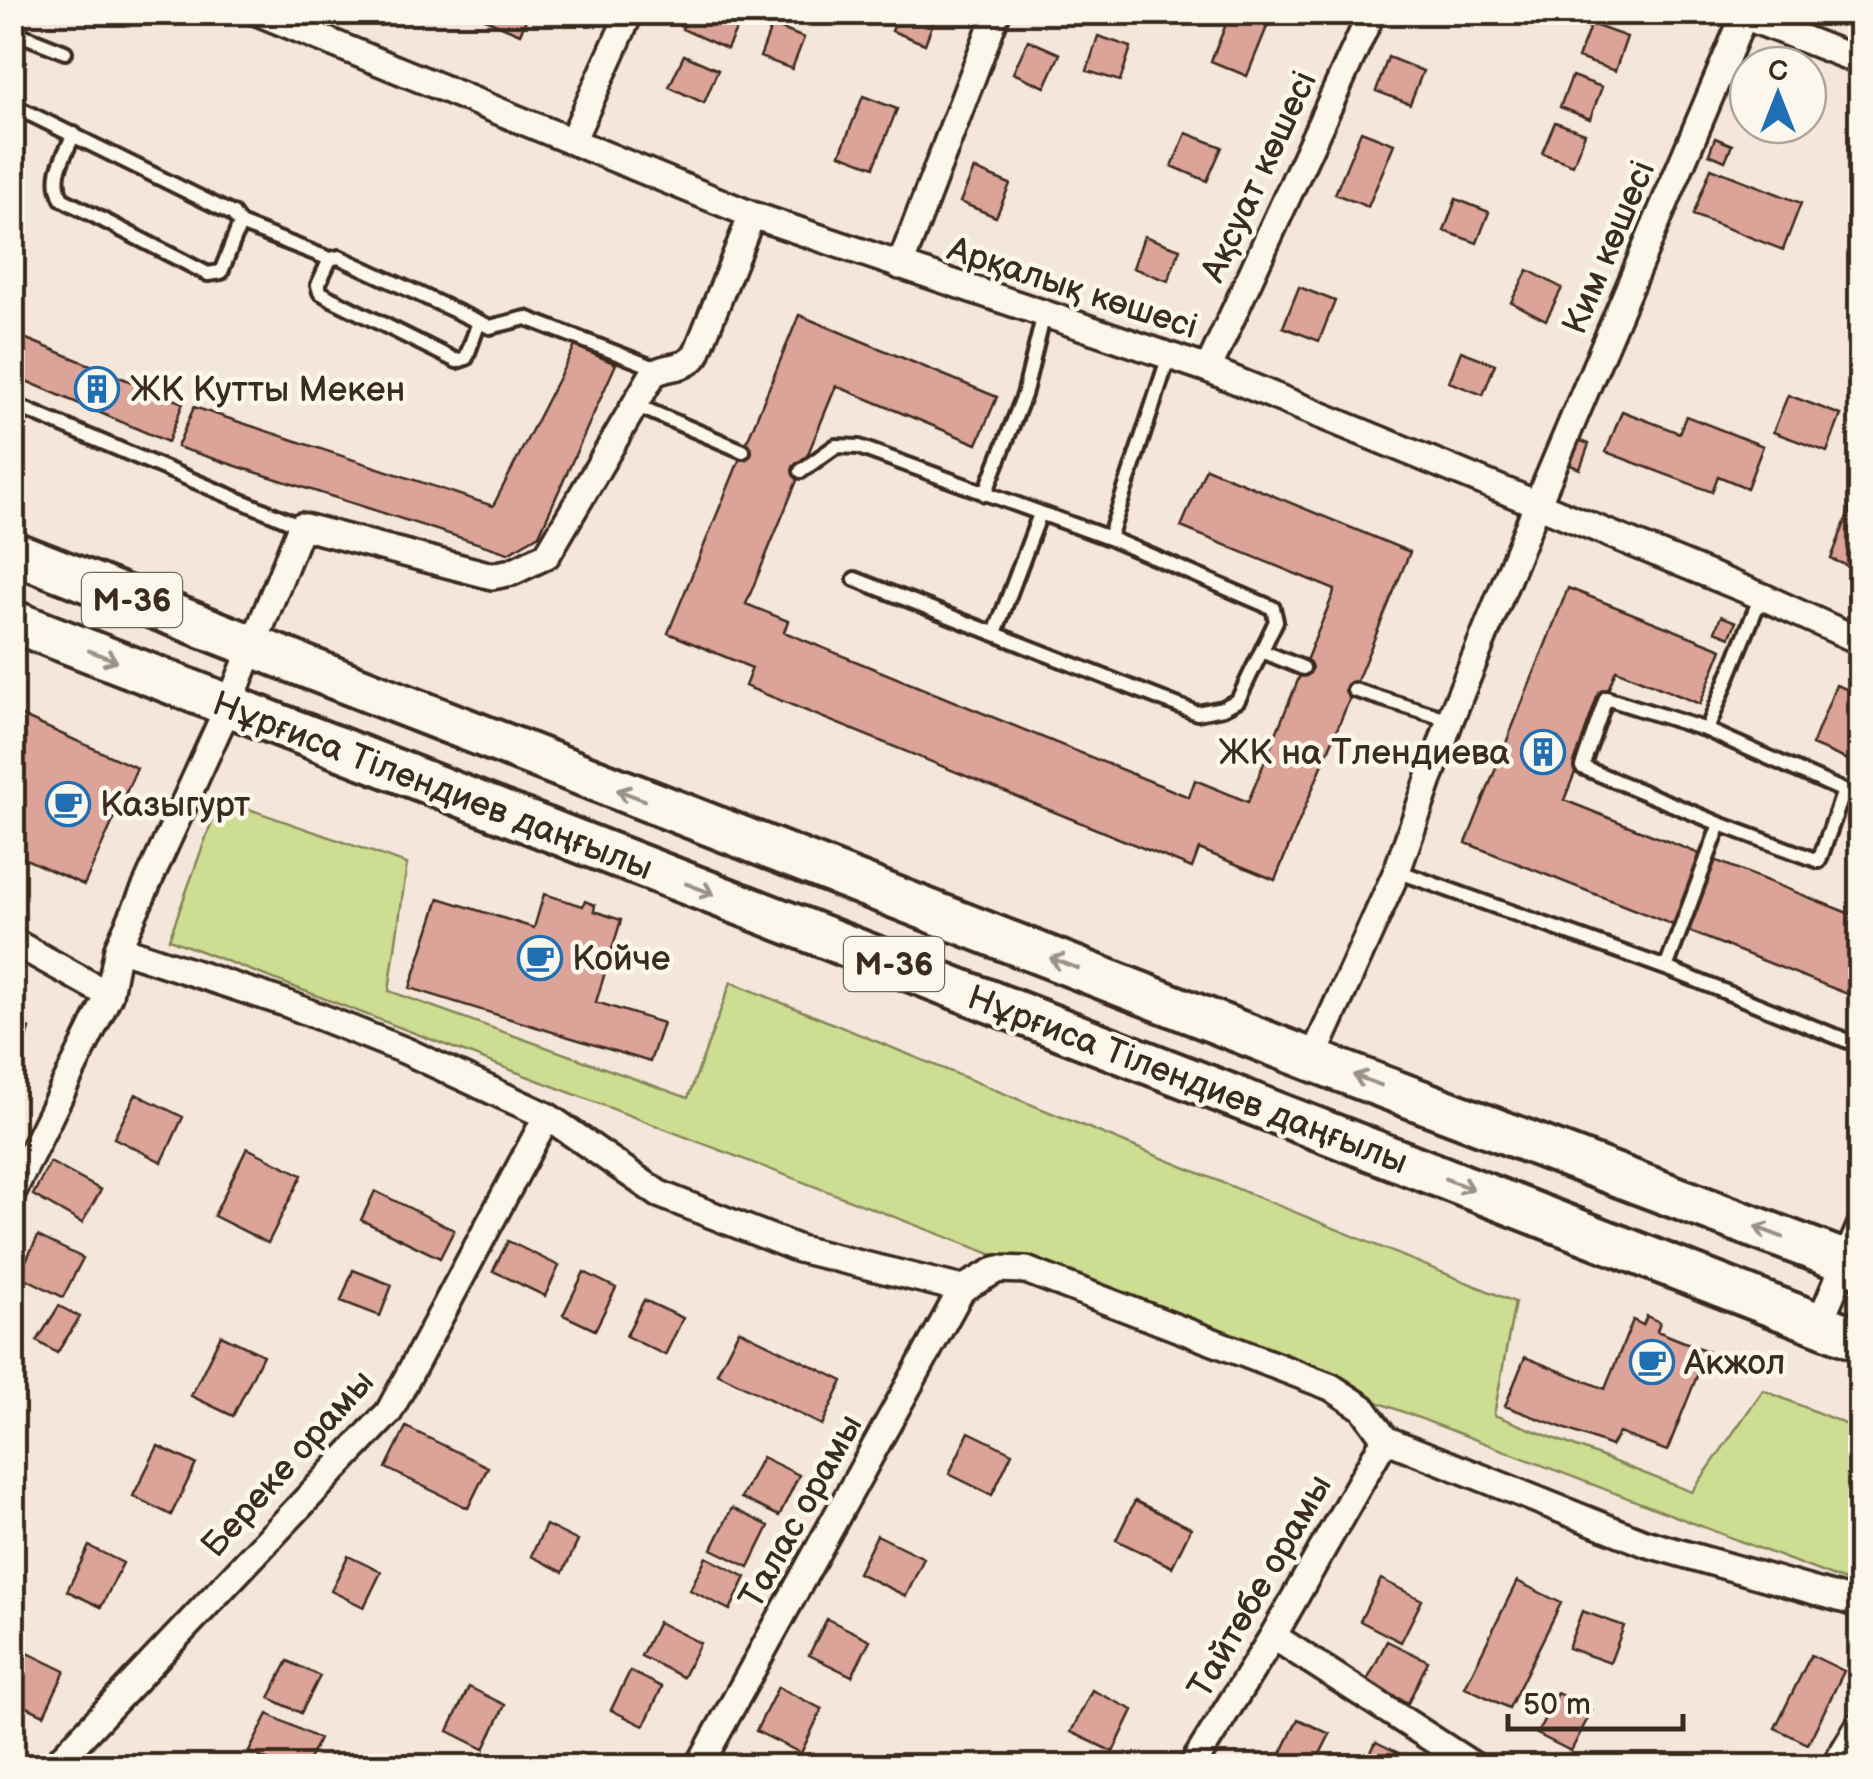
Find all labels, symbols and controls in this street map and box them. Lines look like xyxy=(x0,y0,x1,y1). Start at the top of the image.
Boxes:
north arrow xyxy=(1728,45,1828,145)
text: С xyxy=(1768,55,1788,88)
street label: Ақсуат көшесі xyxy=(1191,64,1327,290)
street label: Ким көшесі xyxy=(1554,154,1665,341)
street label: Арқалық көшесі xyxy=(941,227,1203,349)
building icon: ЖК Кутты Мекен xyxy=(74,366,120,412)
place label: ЖК Кутты Мекен xyxy=(130,369,405,412)
road number: M-36 xyxy=(82,573,182,627)
one-way arrow xyxy=(88,649,118,667)
street label: Нұрғиса Тілендиев даңғылы xyxy=(206,682,659,890)
building icon: ЖК на Тлендиева xyxy=(1520,729,1566,775)
place label: ЖК на Тлендиева xyxy=(1219,732,1510,775)
cafe icon: Казыгурт xyxy=(45,781,91,827)
place label: Казыгурт xyxy=(100,784,250,827)
one-way arrow xyxy=(616,785,647,803)
one-way arrow xyxy=(684,881,715,899)
cafe icon: Койче xyxy=(517,935,563,981)
road number: M-36 xyxy=(844,937,944,991)
place label: Койче xyxy=(572,938,670,981)
one-way arrow xyxy=(1049,953,1080,971)
street label: Нұрғиса Тілендиев даңғылы xyxy=(961,976,1414,1184)
one-way arrow xyxy=(1353,1070,1383,1088)
one-way arrow xyxy=(1444,1177,1474,1195)
one-way arrow xyxy=(1755,1222,1786,1240)
cafe icon: Акжол xyxy=(1629,1339,1675,1385)
place label: Акжол xyxy=(1683,1342,1785,1385)
street label: Береке орамы xyxy=(193,1361,384,1567)
street label: Талас орамы xyxy=(730,1407,872,1616)
street label: Тайтөбе орамы xyxy=(1179,1467,1342,1706)
scale bar xyxy=(1508,1669,1683,1731)
text: 50 m xyxy=(1523,1687,1591,1723)

